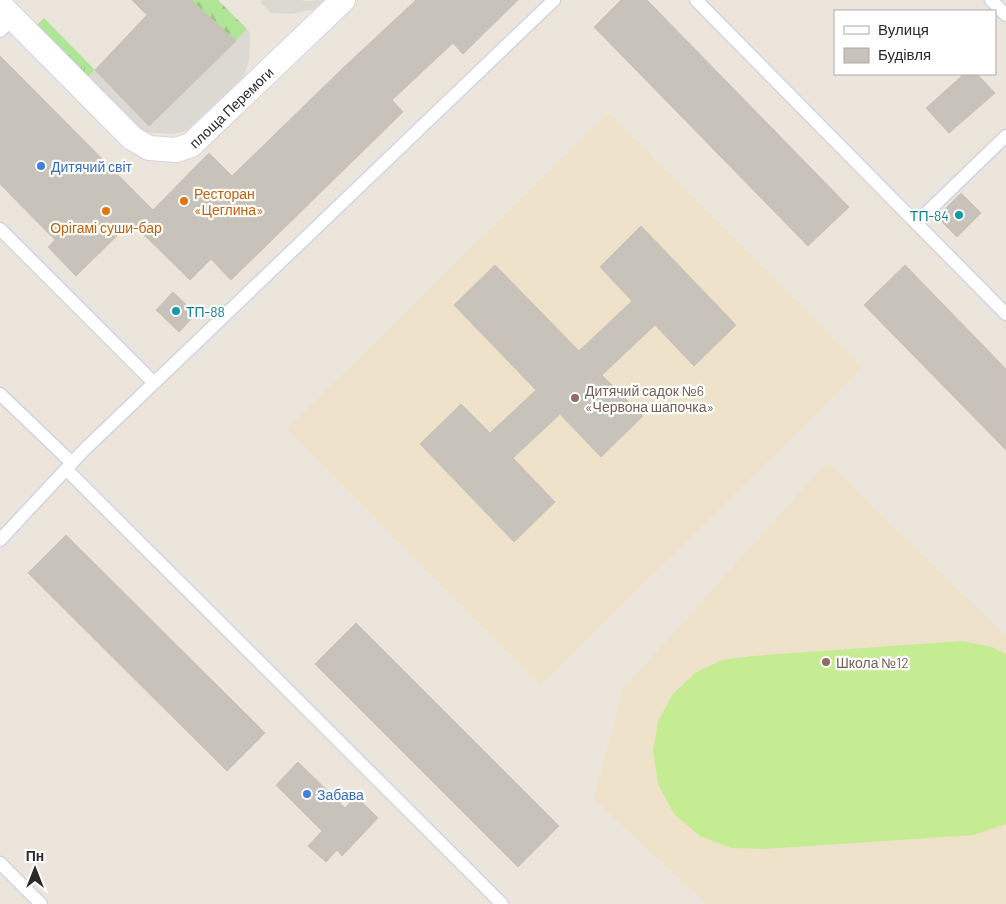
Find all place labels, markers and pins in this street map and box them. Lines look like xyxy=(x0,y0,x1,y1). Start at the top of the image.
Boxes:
place label: Дитячий світ xyxy=(51,158,133,175)
marker: Дитячий світ xyxy=(35,160,47,172)
place label: Ресторан «Цеглина» xyxy=(194,185,264,218)
marker: Ресторан «Цеглина» xyxy=(178,195,190,207)
marker: Орігамі суши-бар xyxy=(100,205,112,217)
place label: ТП-84 xyxy=(910,207,949,224)
marker: ТП-84 xyxy=(953,209,965,221)
place label: Орігамі суши-бар xyxy=(50,219,162,236)
place label: ТП-88 xyxy=(186,303,225,320)
marker: ТП-88 xyxy=(170,305,182,317)
place label: Дитячий садок №6 «Червона шапочка» xyxy=(585,382,714,415)
marker: Дитячий садок №6 «Червона шапочка» xyxy=(569,392,581,404)
place label: Школа №12 xyxy=(836,654,909,671)
marker: Школа №12 xyxy=(820,656,832,668)
place label: Забава xyxy=(317,786,364,803)
marker: Забава xyxy=(301,788,313,800)

